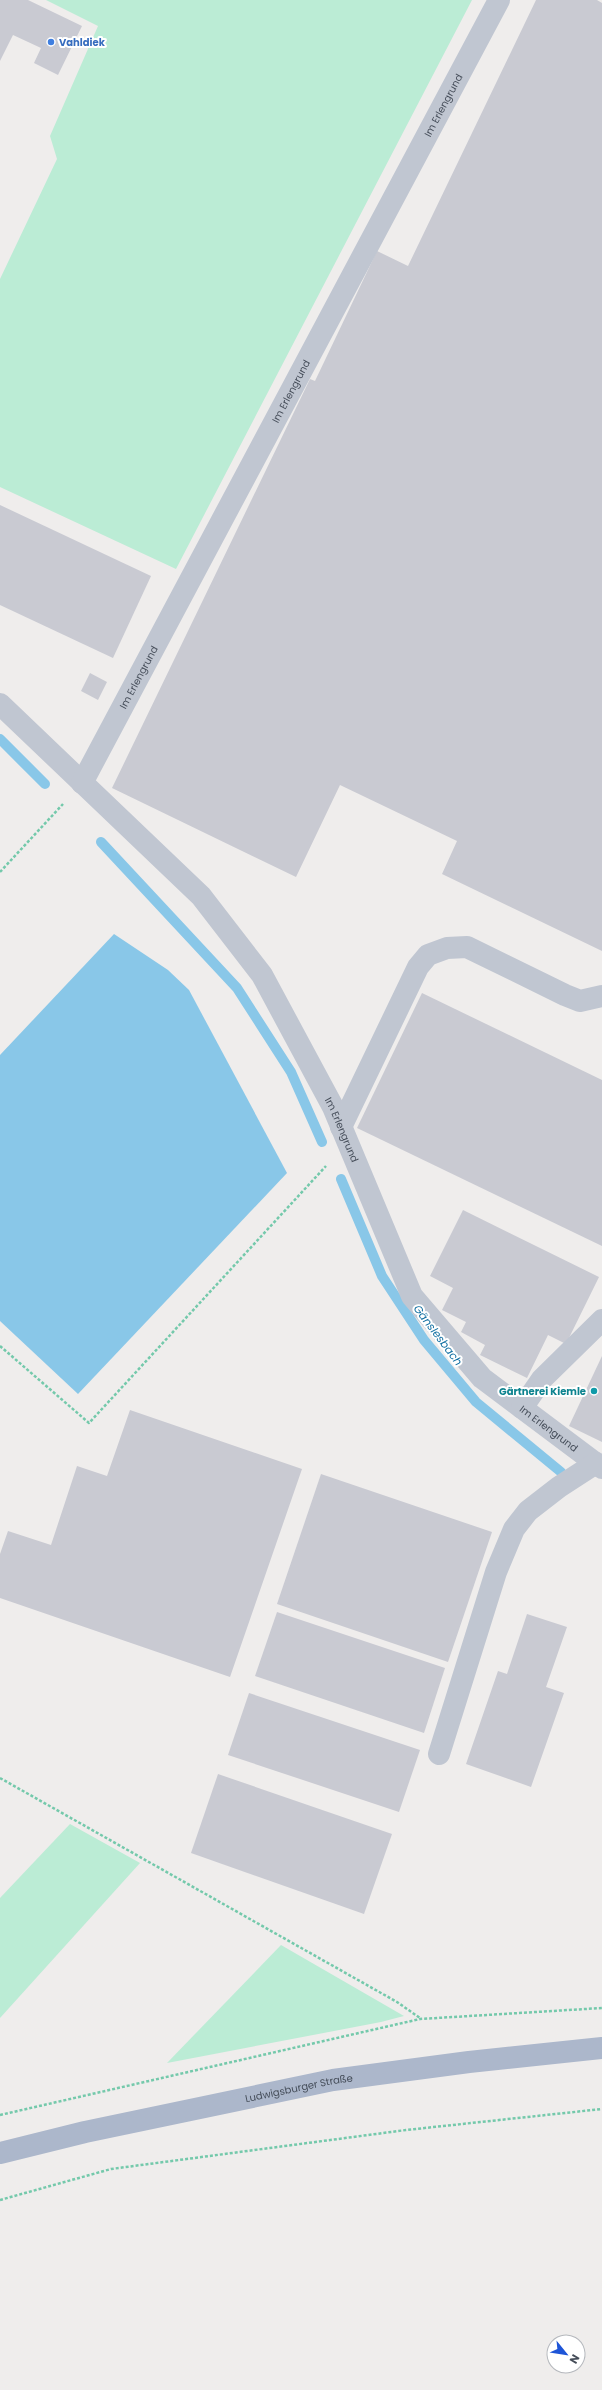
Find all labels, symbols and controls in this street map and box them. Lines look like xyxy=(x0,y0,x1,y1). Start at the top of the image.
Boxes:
place label: Vahldiek xyxy=(59,35,106,50)
marker: Vahldiek xyxy=(46,37,56,47)
street label: Im Erlengrund xyxy=(420,71,466,140)
street label: Im Erlengrund xyxy=(268,357,314,426)
street label: Im Erlengrund xyxy=(116,643,162,712)
street label: Im Erlengrund xyxy=(321,1095,362,1165)
water label: Gänslesbach xyxy=(410,1301,466,1369)
place label: Gärtnerei Kiemle xyxy=(499,1384,586,1399)
marker: Gärtnerei Kiemle xyxy=(589,1386,599,1396)
street label: Im Erlengrund xyxy=(516,1402,581,1455)
street label: Ludwigsburger Straße xyxy=(244,2070,354,2106)
north arrow xyxy=(546,2334,586,2374)
text: N xyxy=(566,2351,584,2367)

